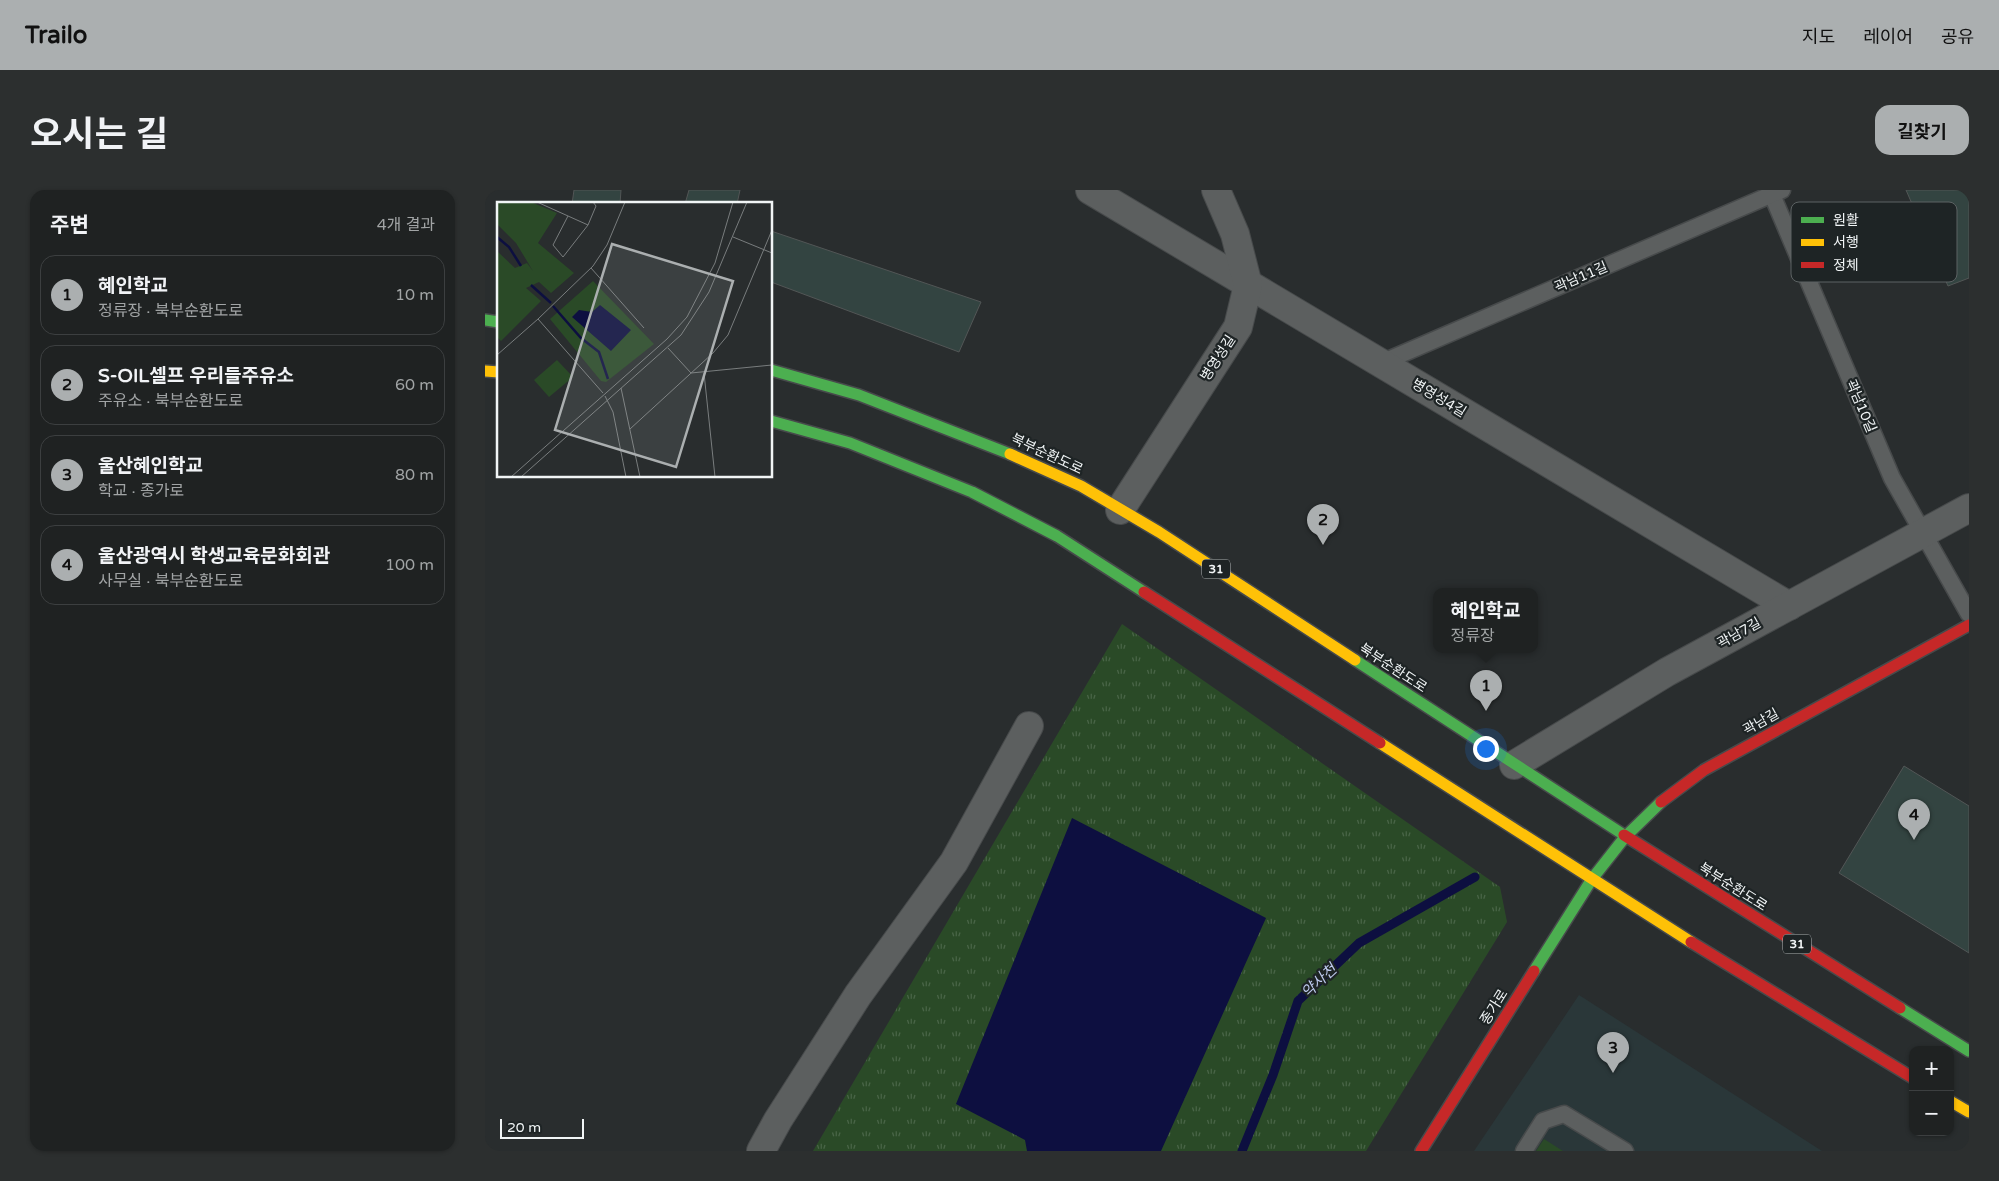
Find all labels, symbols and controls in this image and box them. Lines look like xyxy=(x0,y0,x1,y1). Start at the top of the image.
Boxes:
text: Trailo xyxy=(25,21,87,50)
text: 지도 xyxy=(1802,26,1835,48)
text: 레이어 xyxy=(1863,26,1913,48)
text: 공유 xyxy=(1941,26,1974,48)
button: 길찾기 xyxy=(1875,105,1969,155)
text: 오시는 길 xyxy=(30,114,168,156)
inset map xyxy=(497,202,773,478)
legend xyxy=(1791,202,1957,282)
text: 원활 xyxy=(1833,212,1859,229)
text: 주변 xyxy=(50,213,89,238)
text: 4개 결과 xyxy=(377,215,435,235)
text: 서행 xyxy=(1833,234,1859,251)
text: 정체 xyxy=(1833,257,1859,274)
street label: 곽남11길 xyxy=(1552,258,1610,296)
text: 혜인학교 xyxy=(98,275,168,297)
text: 1 xyxy=(62,285,72,305)
text: 10 m xyxy=(395,285,434,305)
text: 정류장 · 북부순환도로 xyxy=(98,301,243,321)
street label: 병영성길 xyxy=(1197,332,1239,384)
text: S-OIL셀프 우리들주유소 xyxy=(98,365,294,387)
text: 2 xyxy=(62,375,72,395)
text: 60 m xyxy=(395,375,434,395)
street label: 병영성4길 xyxy=(1409,375,1469,421)
street label: 곽남10길 xyxy=(1842,377,1880,435)
text: 주유소 · 북부순환도로 xyxy=(98,391,243,411)
street label: 북부순환도로 xyxy=(1008,430,1086,478)
text: 울산혜인학교 xyxy=(98,455,203,477)
text: 3 xyxy=(62,465,72,485)
text: 80 m xyxy=(395,465,434,485)
text: 학교 · 종가로 xyxy=(98,481,184,501)
pin: 2 xyxy=(1307,504,1339,545)
text: 울산광역시 학생교육문화회관 xyxy=(98,545,330,567)
text: 4 xyxy=(62,555,72,575)
text: 100 m xyxy=(385,555,434,575)
road number: 31 xyxy=(1202,559,1230,578)
text: 사무실 · 북부순환도로 xyxy=(98,571,243,591)
popup xyxy=(1433,588,1538,653)
text: 혜인학교 xyxy=(1451,600,1520,622)
street label: 곽남7길 xyxy=(1714,614,1764,652)
text: 정류장 xyxy=(1451,626,1495,646)
street label: 북부순환도로 xyxy=(1356,640,1430,696)
pin: 1 xyxy=(1470,670,1502,711)
street label: 곽남길 xyxy=(1740,705,1782,739)
your location xyxy=(1473,736,1499,762)
pin: 4 xyxy=(1898,799,1930,840)
street label: 북부순환도로 xyxy=(1696,859,1770,915)
road number: 31 xyxy=(1783,934,1811,954)
water label: 약사천 xyxy=(1298,959,1342,1002)
street label: 종가로 xyxy=(1477,986,1512,1028)
pin: 3 xyxy=(1597,1032,1629,1073)
map controls xyxy=(1909,1046,1954,1136)
button: + xyxy=(1909,1046,1954,1091)
button: − xyxy=(1909,1091,1954,1136)
scale bar xyxy=(500,1116,584,1139)
text: 20 m xyxy=(507,1119,541,1136)

